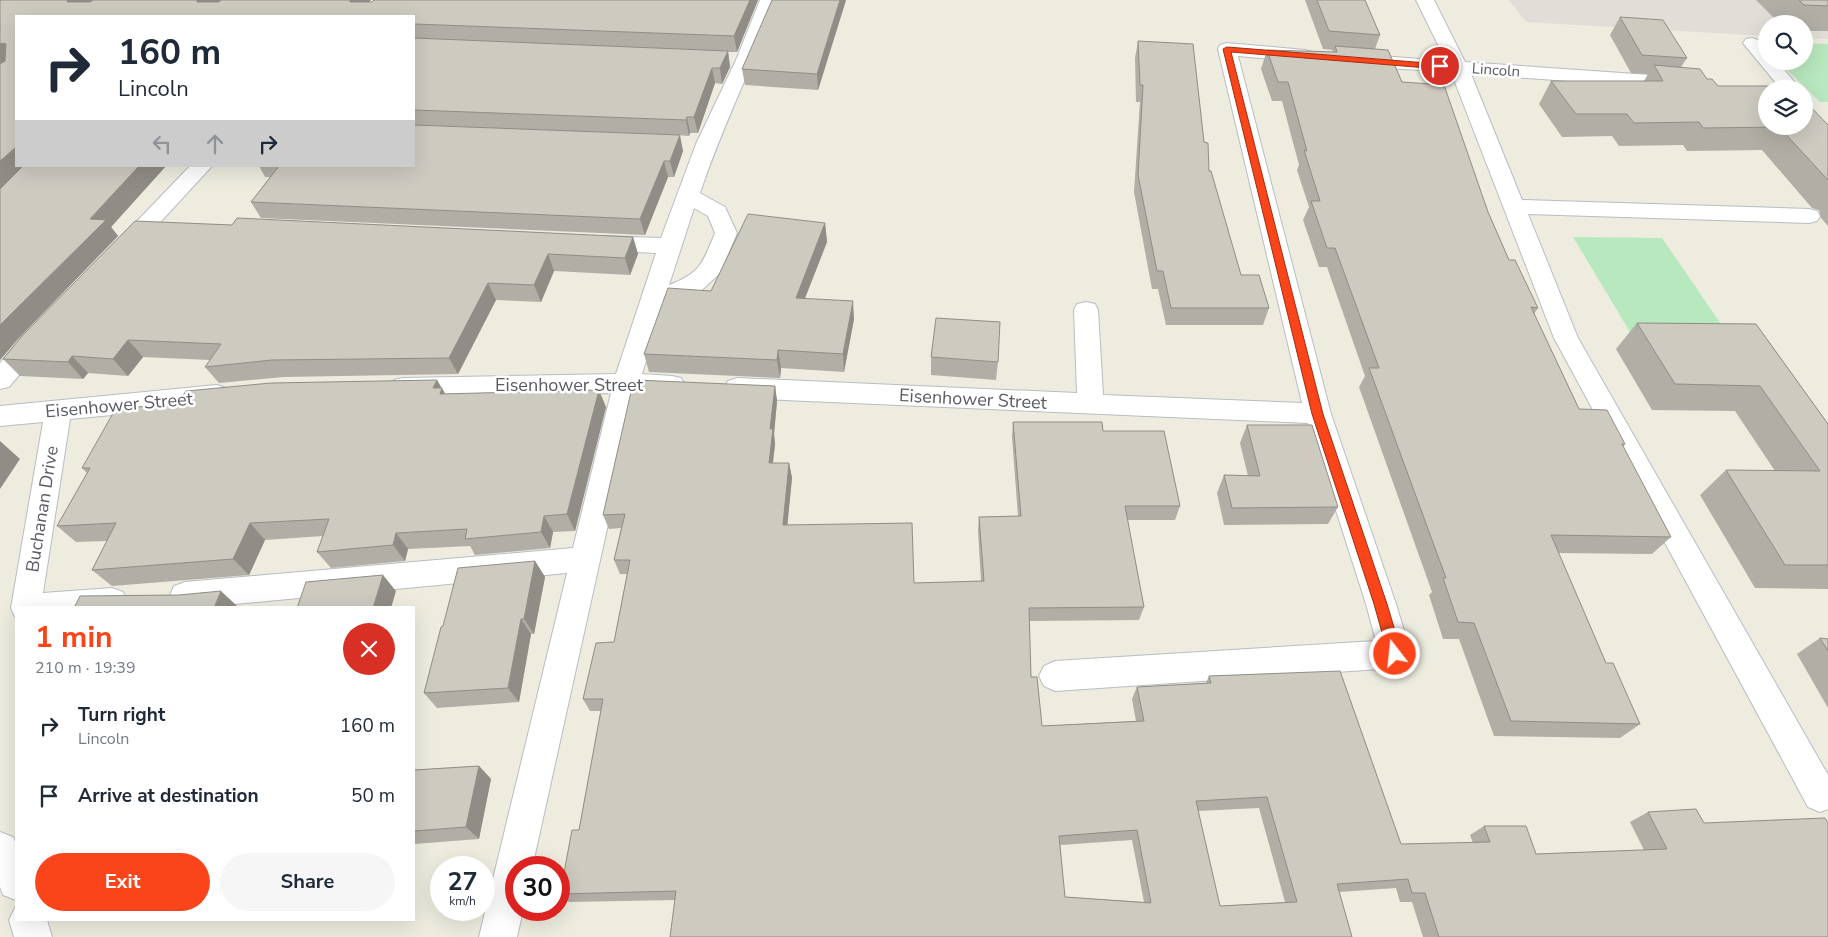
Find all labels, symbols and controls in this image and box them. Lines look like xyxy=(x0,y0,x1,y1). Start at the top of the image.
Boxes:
map controls xyxy=(1758,15,1813,135)
button: search xyxy=(1758,15,1813,70)
text: 160 m xyxy=(118,29,221,76)
icon: right xyxy=(35,35,100,100)
pin xyxy=(1419,45,1461,87)
icon: arrive xyxy=(1426,52,1454,80)
street label: Lincoln xyxy=(1471,58,1521,82)
text: Lincoln xyxy=(118,74,189,104)
button: layers xyxy=(1758,80,1813,135)
icon: left xyxy=(148,130,176,158)
icon: ahead xyxy=(201,130,229,158)
icon: right xyxy=(254,130,282,158)
street label: Eisenhower Street xyxy=(495,373,644,397)
street label: Eisenhower Street xyxy=(898,383,1048,415)
street label: Eisenhower Street xyxy=(44,387,194,423)
street label: Buchanan Drive xyxy=(20,444,64,574)
text: 1 min xyxy=(35,617,113,658)
button: close xyxy=(343,623,395,675)
position arrow xyxy=(1368,627,1420,679)
text: 210 m · 19:39 xyxy=(35,657,136,679)
text: Turn right xyxy=(78,702,165,728)
icon: right xyxy=(35,712,63,740)
text: 160 m xyxy=(340,713,395,739)
text: Lincoln xyxy=(78,728,129,750)
icon: arrive xyxy=(35,782,63,810)
text: Arrive at destination xyxy=(78,783,259,809)
text: 50 m xyxy=(351,783,395,809)
button: Exit xyxy=(35,853,210,911)
button: Share xyxy=(220,853,395,911)
speed limit sign: 30 xyxy=(505,856,570,921)
text: 27 xyxy=(447,865,478,899)
text: km/h xyxy=(449,893,476,909)

